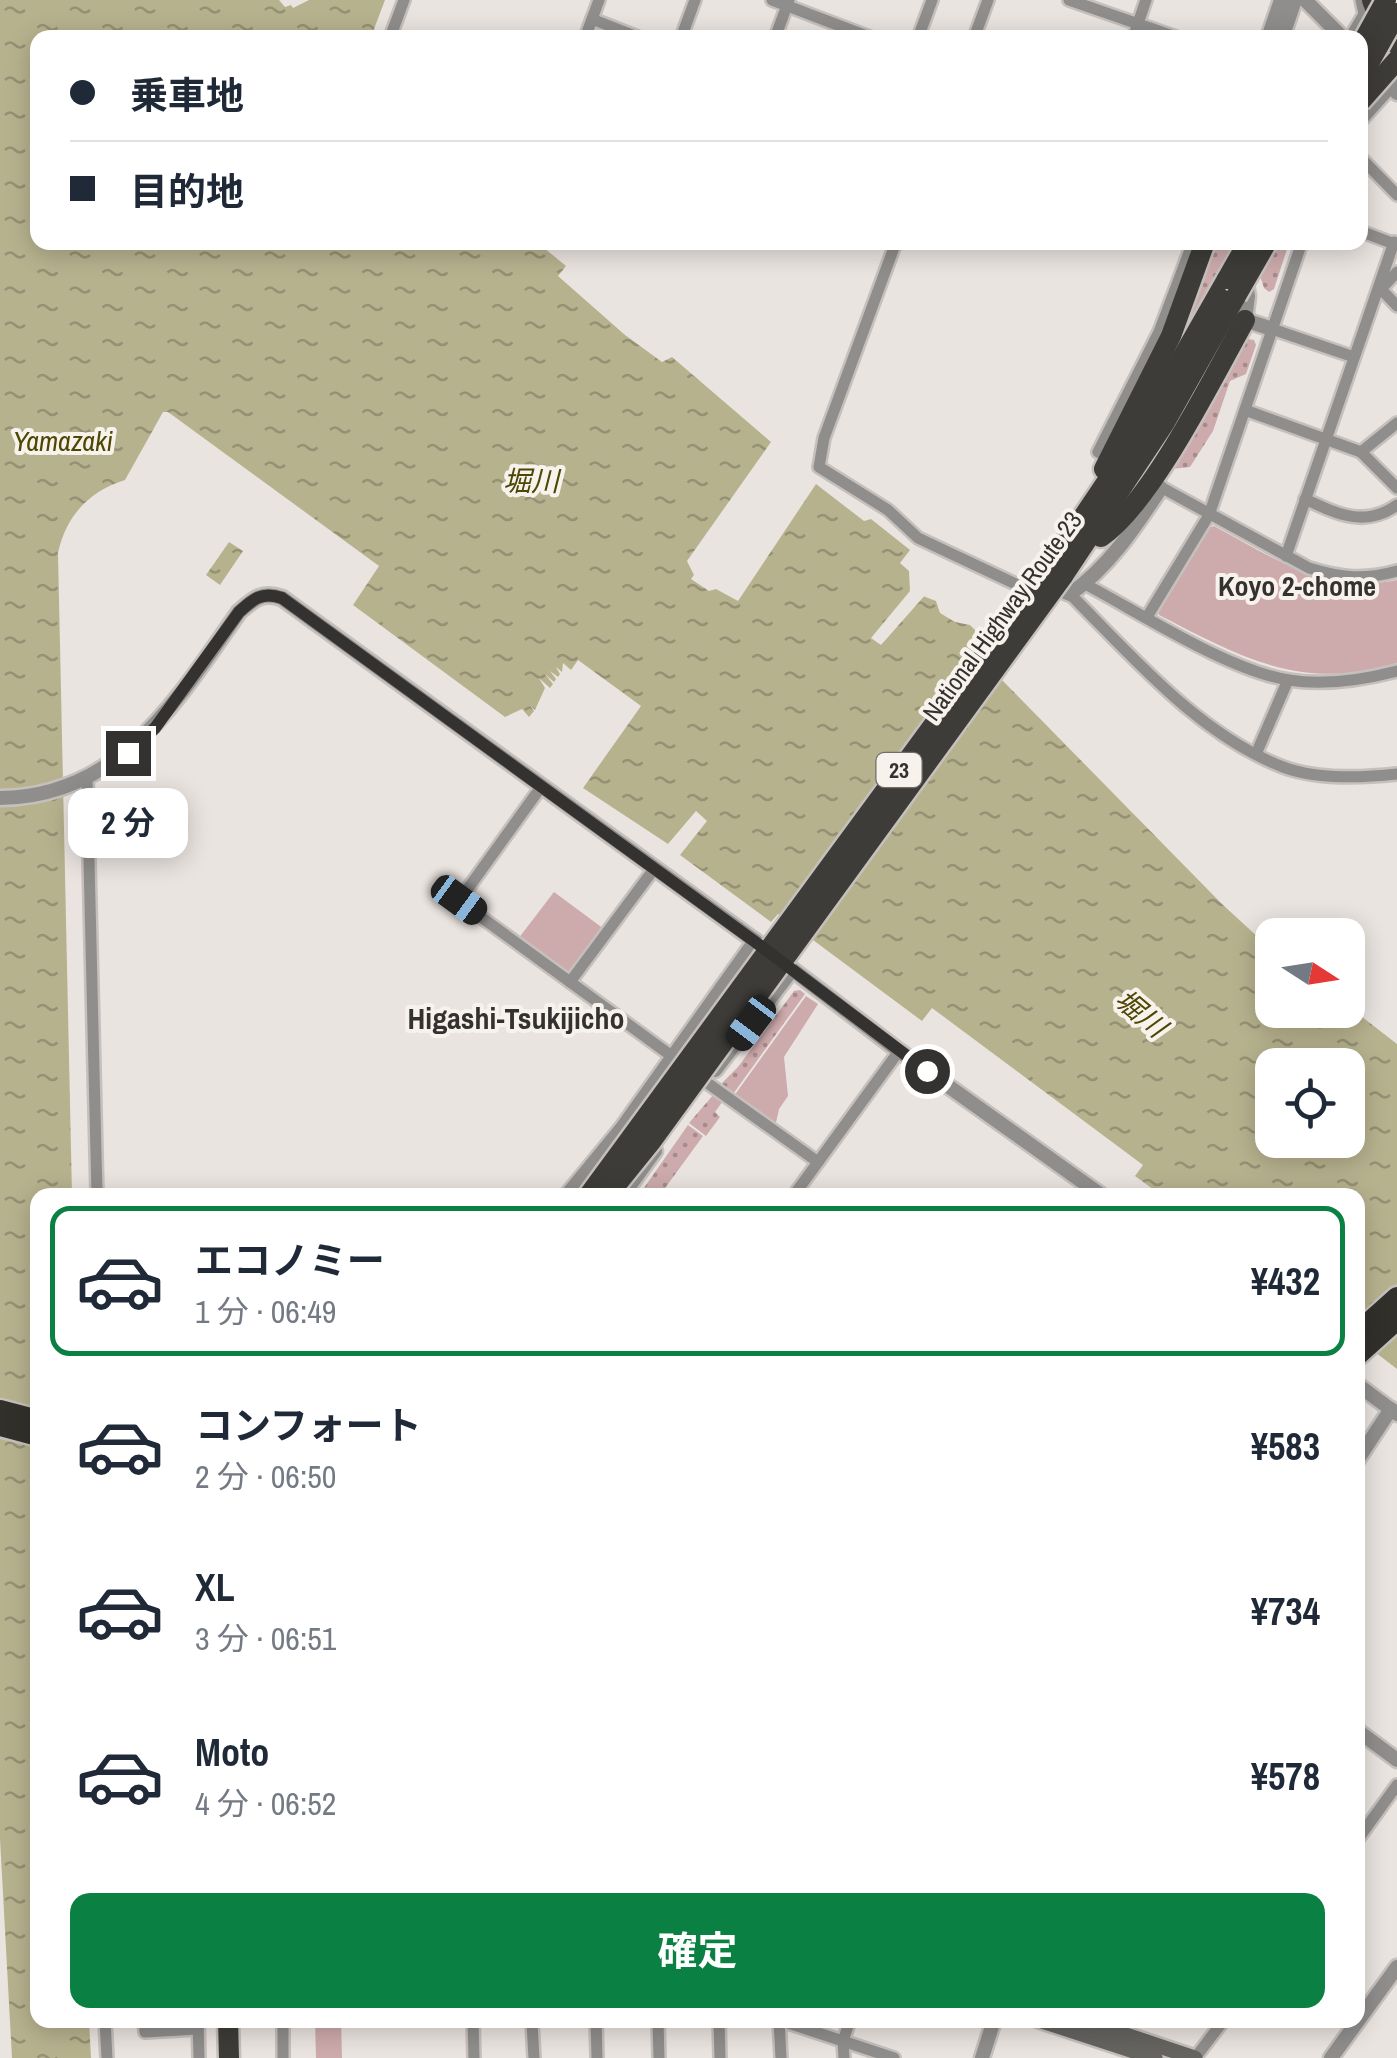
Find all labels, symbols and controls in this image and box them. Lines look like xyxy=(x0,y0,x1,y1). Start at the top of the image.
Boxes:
text: 乗車地 xyxy=(130,70,244,121)
text: 目的地 xyxy=(130,166,244,217)
water label: Yamazaki xyxy=(13,422,114,460)
water label: 堀川 xyxy=(503,462,562,500)
street label: National Highway Route 23 xyxy=(915,505,1089,727)
district label: Koyo 2-chome xyxy=(1218,567,1376,605)
route end xyxy=(106,731,151,776)
road number: 23 xyxy=(876,753,922,787)
callout: 2 分 xyxy=(68,788,188,858)
text: 2 分 xyxy=(101,801,155,844)
car xyxy=(426,870,492,930)
north arrow xyxy=(1255,918,1365,1028)
map controls xyxy=(1255,918,1365,1158)
water label: 堀川 xyxy=(1107,980,1177,1047)
car xyxy=(721,990,781,1056)
district label: Higashi-Tsukijicho xyxy=(408,998,624,1038)
button: locate xyxy=(1255,1048,1365,1158)
route start xyxy=(905,1049,950,1094)
text: エコノミー xyxy=(195,1235,385,1286)
icon: car xyxy=(75,1236,165,1326)
text: ¥432 xyxy=(1251,1256,1320,1307)
text: 1 分 · 06:49 xyxy=(195,1290,336,1333)
text: コンフォート xyxy=(195,1400,422,1451)
icon: car xyxy=(75,1401,165,1491)
text: ¥583 xyxy=(1251,1421,1320,1472)
text: 2 分 · 06:50 xyxy=(195,1455,336,1498)
text: XL xyxy=(195,1562,235,1613)
icon: car xyxy=(75,1566,165,1656)
text: ¥734 xyxy=(1251,1586,1320,1637)
text: 3 分 · 06:51 xyxy=(195,1617,336,1660)
text: Moto xyxy=(195,1727,269,1778)
icon: car xyxy=(75,1731,165,1821)
text: ¥578 xyxy=(1251,1751,1320,1802)
text: 4 分 · 06:52 xyxy=(195,1782,336,1825)
button: 確定 xyxy=(70,1893,1325,2008)

